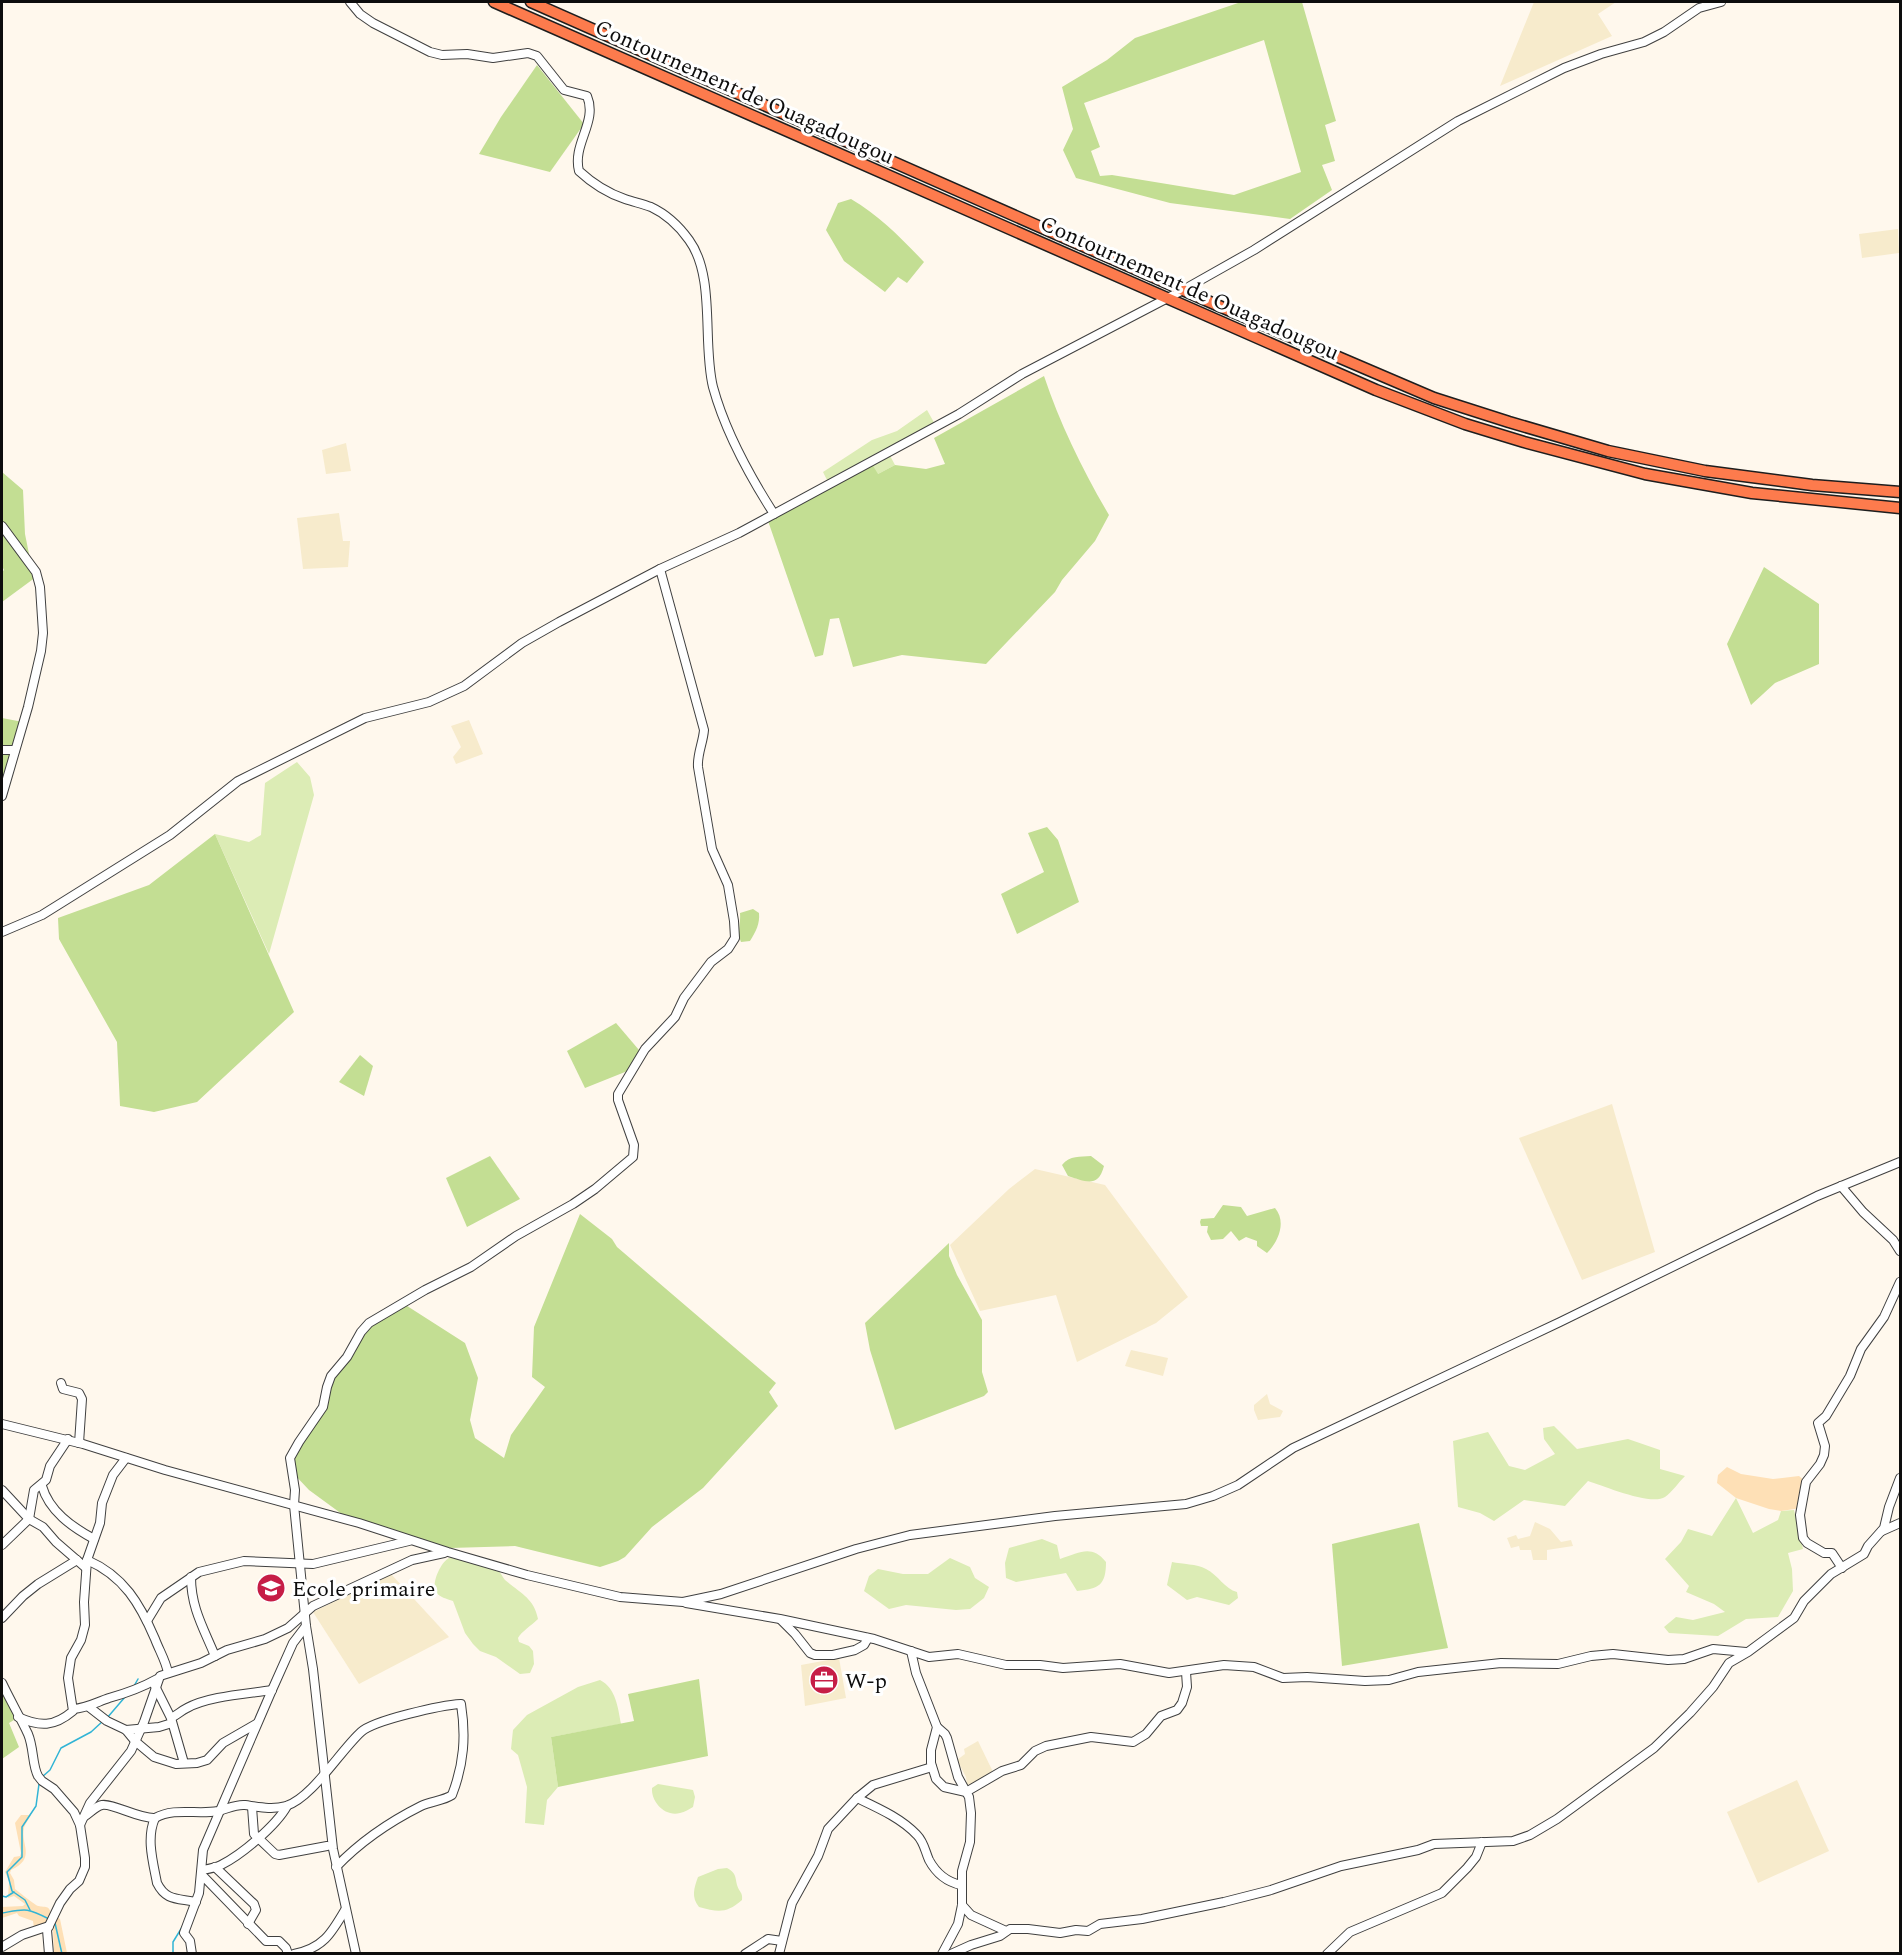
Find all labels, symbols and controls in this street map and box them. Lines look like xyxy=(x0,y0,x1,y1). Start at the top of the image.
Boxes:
street label: Contournement de Ouagadougou xyxy=(589,11,899,173)
street label: Contournement de Ouagadougou xyxy=(1034,207,1344,369)
school or university icon: Ecole primaire xyxy=(255,1572,287,1604)
place label: Ecole primaire xyxy=(292,1573,435,1606)
office icon: W-p xyxy=(808,1664,840,1696)
place label: W-p xyxy=(845,1665,887,1698)

